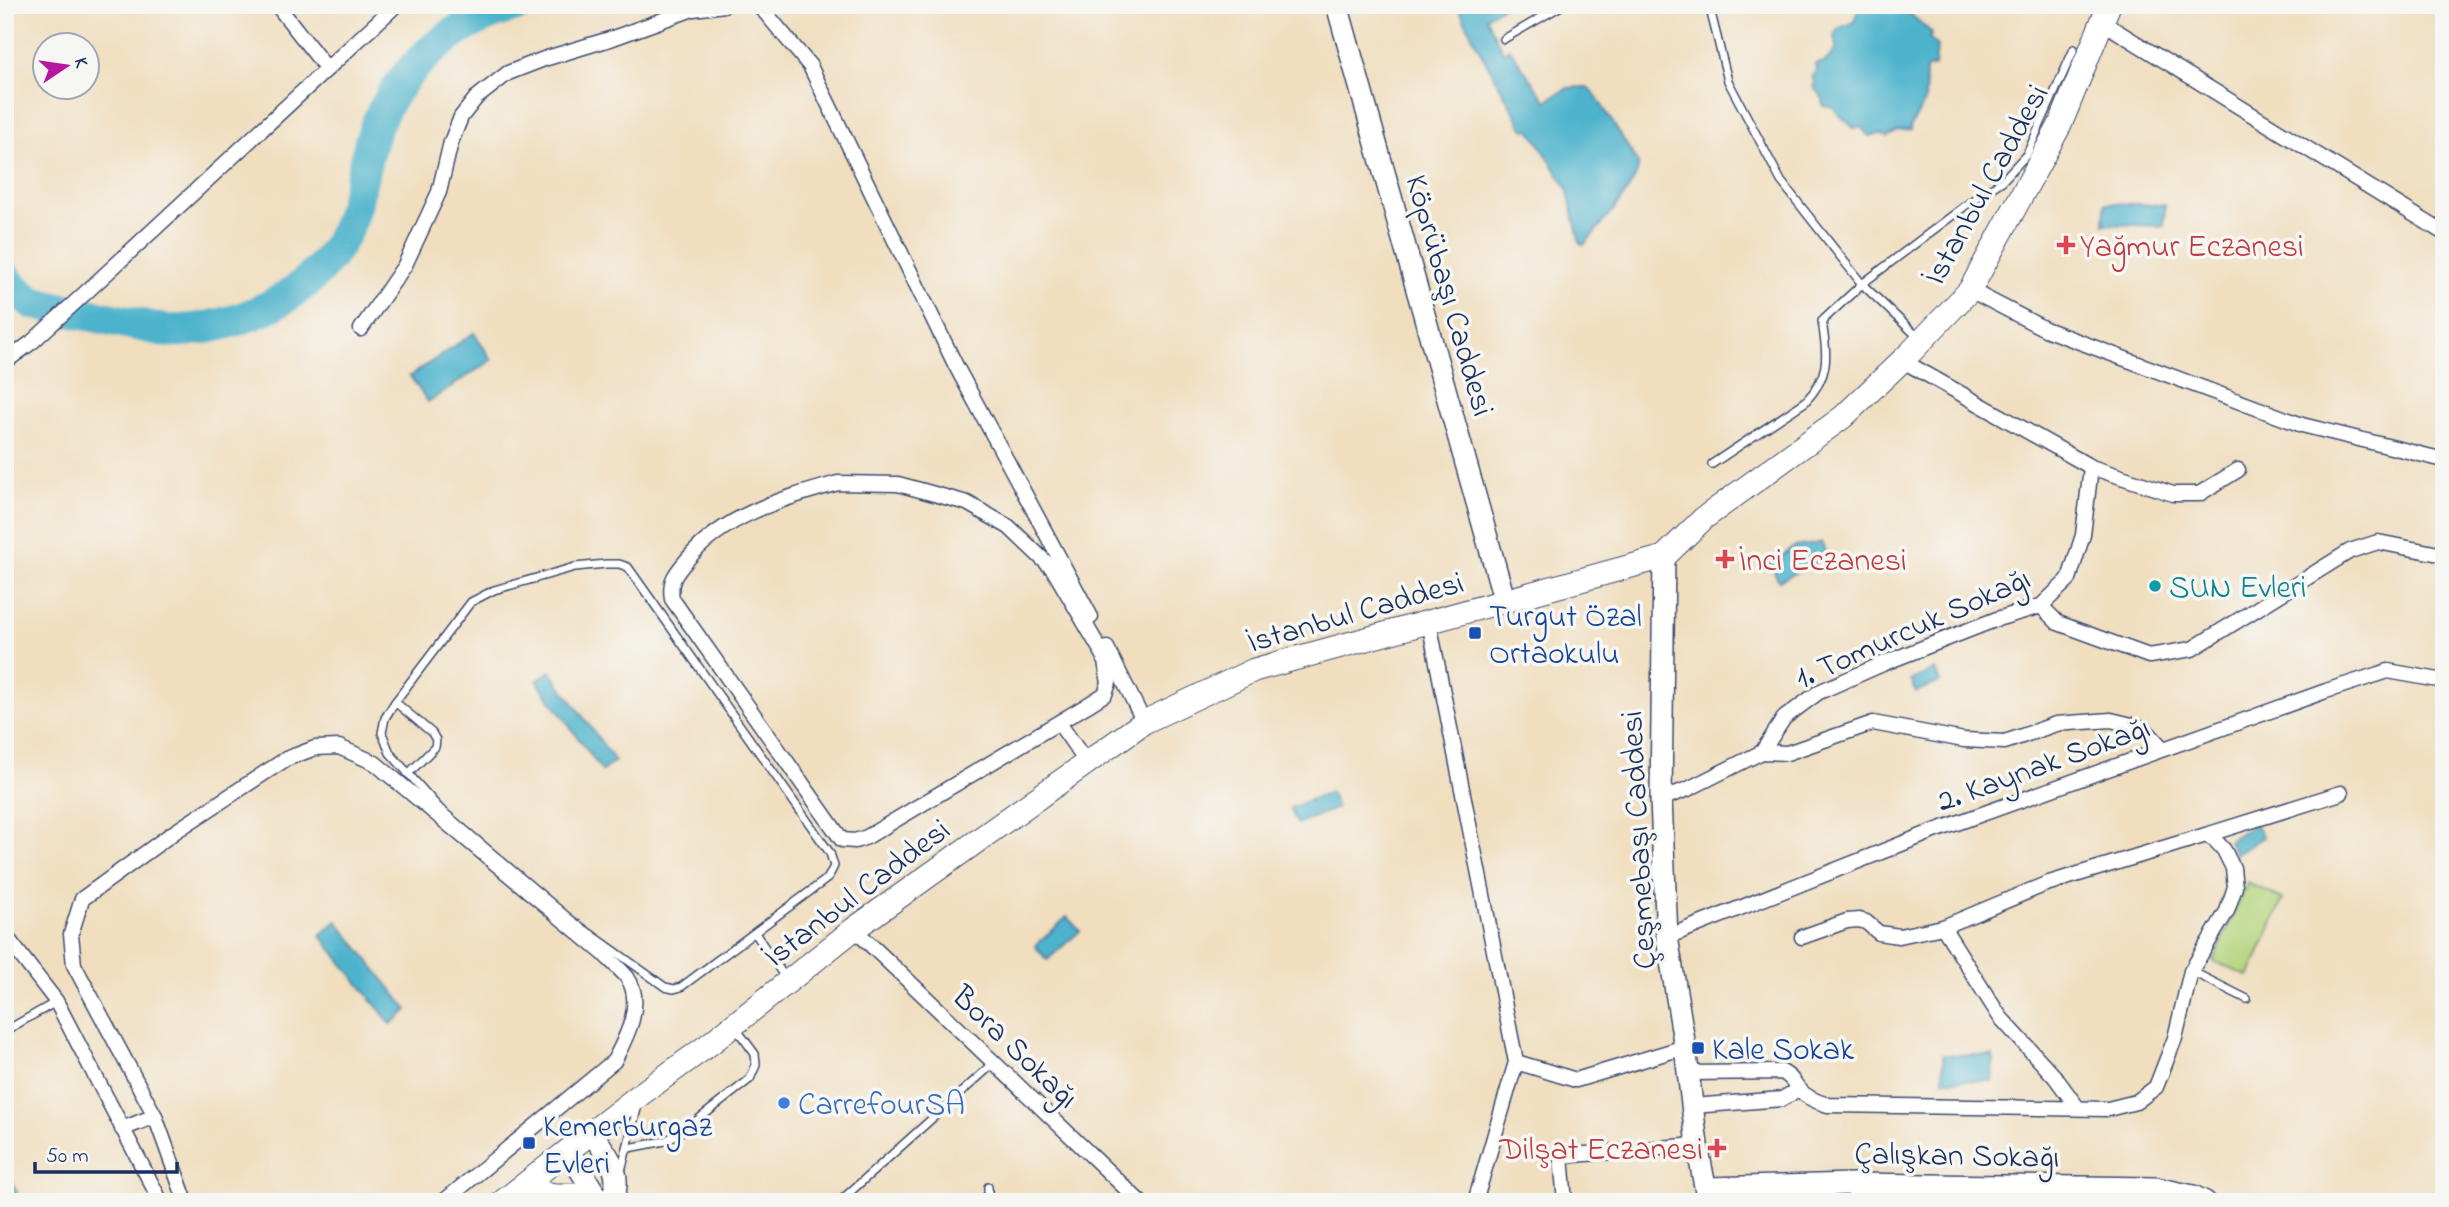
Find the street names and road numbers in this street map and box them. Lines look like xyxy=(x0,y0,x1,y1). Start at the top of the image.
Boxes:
street label: İstanbul Caddesi xyxy=(1913,77,2063,295)
street label: Köprübaşı Caddesi xyxy=(1391,170,1505,422)
street label: 1. Tomurcuk Sokağı xyxy=(1788,557,2039,704)
street label: İstanbul Caddesi xyxy=(1242,561,1470,668)
street label: 2. Kaynak Sokağı xyxy=(1931,706,2158,828)
street label: Çeşmebaşı Caddesi xyxy=(1610,709,1671,970)
street label: İstanbul Caddesi xyxy=(755,809,961,981)
street label: Bora Sokağı xyxy=(938,975,1088,1122)
street label: Çalışkan Sokağı xyxy=(1854,1132,2060,1184)

